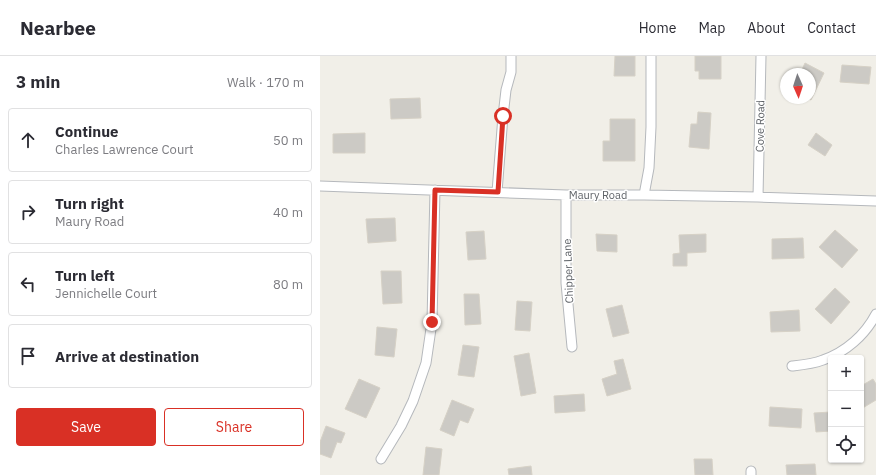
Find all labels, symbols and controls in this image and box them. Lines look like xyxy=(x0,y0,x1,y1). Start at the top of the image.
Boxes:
text: Nearbee xyxy=(20,16,96,40)
text: Home xyxy=(639,19,676,37)
text: Map xyxy=(698,19,725,37)
text: About xyxy=(747,19,785,37)
text: Contact xyxy=(807,19,856,37)
north arrow xyxy=(780,68,816,104)
text: 3 min xyxy=(16,71,60,93)
text: Walk · 170 m xyxy=(227,74,304,91)
street label: Cove Road xyxy=(753,100,767,152)
route start xyxy=(494,107,512,125)
text: Continue xyxy=(55,122,119,141)
icon: ahead xyxy=(17,129,39,151)
text: 50 m xyxy=(273,132,303,149)
text: Charles Lawrence Court xyxy=(55,141,194,158)
street label: Maury Road xyxy=(569,188,627,202)
text: Turn right xyxy=(55,194,124,213)
icon: right xyxy=(17,201,39,223)
text: 40 m xyxy=(273,204,303,221)
text: Maury Road xyxy=(55,213,124,230)
street label: Chipper Lane xyxy=(560,238,576,304)
text: Turn left xyxy=(55,266,115,285)
icon: left xyxy=(17,273,39,295)
text: 80 m xyxy=(273,276,303,293)
text: Jennichelle Court xyxy=(55,285,157,302)
route end xyxy=(423,313,441,331)
icon: arrive xyxy=(17,345,39,367)
text: Arrive at destination xyxy=(55,347,199,366)
map controls xyxy=(828,355,864,463)
button: + xyxy=(828,355,864,391)
button: − xyxy=(828,391,864,427)
button: Save xyxy=(16,408,156,446)
button: Share xyxy=(164,408,304,446)
button: locate xyxy=(828,427,864,463)

